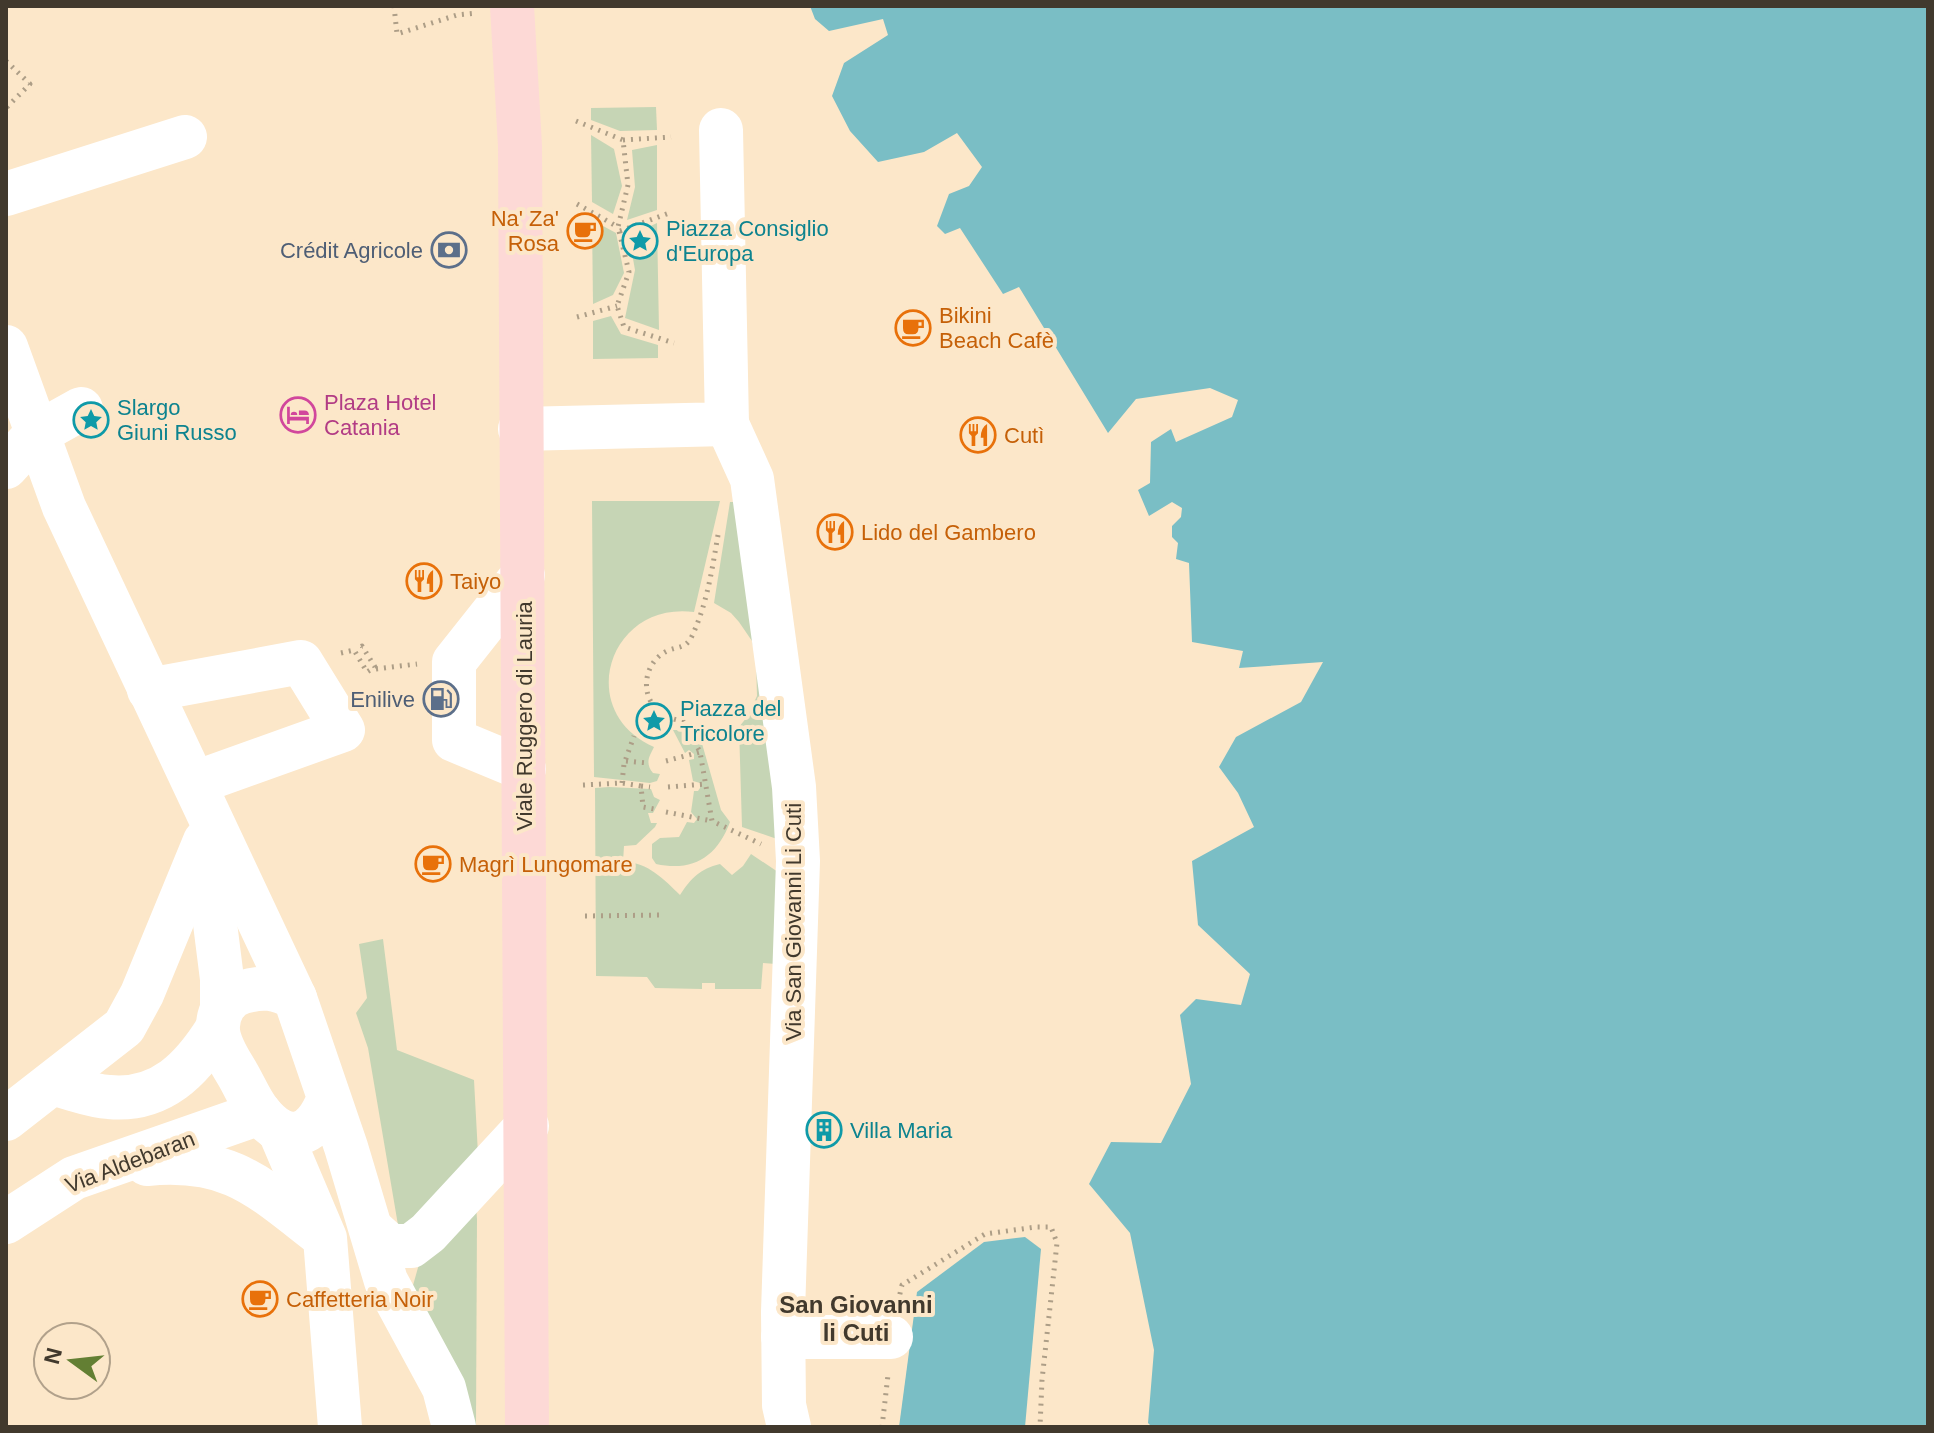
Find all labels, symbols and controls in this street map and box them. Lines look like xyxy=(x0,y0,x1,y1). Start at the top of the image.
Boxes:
place label: Na' Za' Rosa xyxy=(491,206,560,256)
cafe icon: Na' Za' Rosa xyxy=(566,212,604,250)
place label: Piazza Consiglio d'Europa xyxy=(666,216,829,266)
place icon: Piazza Consiglio d'Europa xyxy=(621,222,659,260)
bank icon: Crédit Agricole xyxy=(430,231,468,269)
place label: Crédit Agricole xyxy=(280,238,423,263)
place label: Bikini Beach Cafè xyxy=(939,303,1054,353)
cafe icon: Bikini Beach Cafè xyxy=(894,309,932,347)
place label: Plaza Hotel Catania xyxy=(324,390,437,440)
place label: Slargo Giuni Russo xyxy=(117,395,237,445)
hotel icon: Plaza Hotel Catania xyxy=(279,396,317,434)
place icon: Slargo Giuni Russo xyxy=(72,401,110,439)
restaurant icon: Cutì xyxy=(959,416,997,454)
place label: Cutì xyxy=(1004,423,1044,448)
restaurant icon: Lido del Gambero xyxy=(816,513,854,551)
place label: Lido del Gambero xyxy=(861,520,1036,545)
restaurant icon: Taiyo xyxy=(405,562,443,600)
place label: Taiyo xyxy=(450,569,501,594)
street label: Viale Ruggero di Lauria xyxy=(512,600,537,831)
fuel station icon: Enilive xyxy=(422,680,460,718)
place label: Enilive xyxy=(350,687,415,712)
place label: Piazza del Tricolore xyxy=(680,696,782,746)
place icon: Piazza del Tricolore xyxy=(635,702,673,740)
street label: Via San Giovanni Li Cuti xyxy=(781,803,806,1041)
cafe icon: Magrì Lungomare xyxy=(414,845,452,883)
place label: Magrì Lungomare xyxy=(459,852,633,877)
building icon: Villa Maria xyxy=(805,1111,843,1149)
place label: Villa Maria xyxy=(850,1118,953,1143)
street label: Via Aldebaran xyxy=(62,1126,198,1198)
cafe icon: Caffetteria Noir xyxy=(241,1280,279,1318)
place label: Caffetteria Noir xyxy=(286,1287,434,1312)
district label: San Giovanni li Cuti xyxy=(779,1291,933,1346)
north arrow xyxy=(32,1321,112,1401)
text: N xyxy=(39,1345,67,1367)

